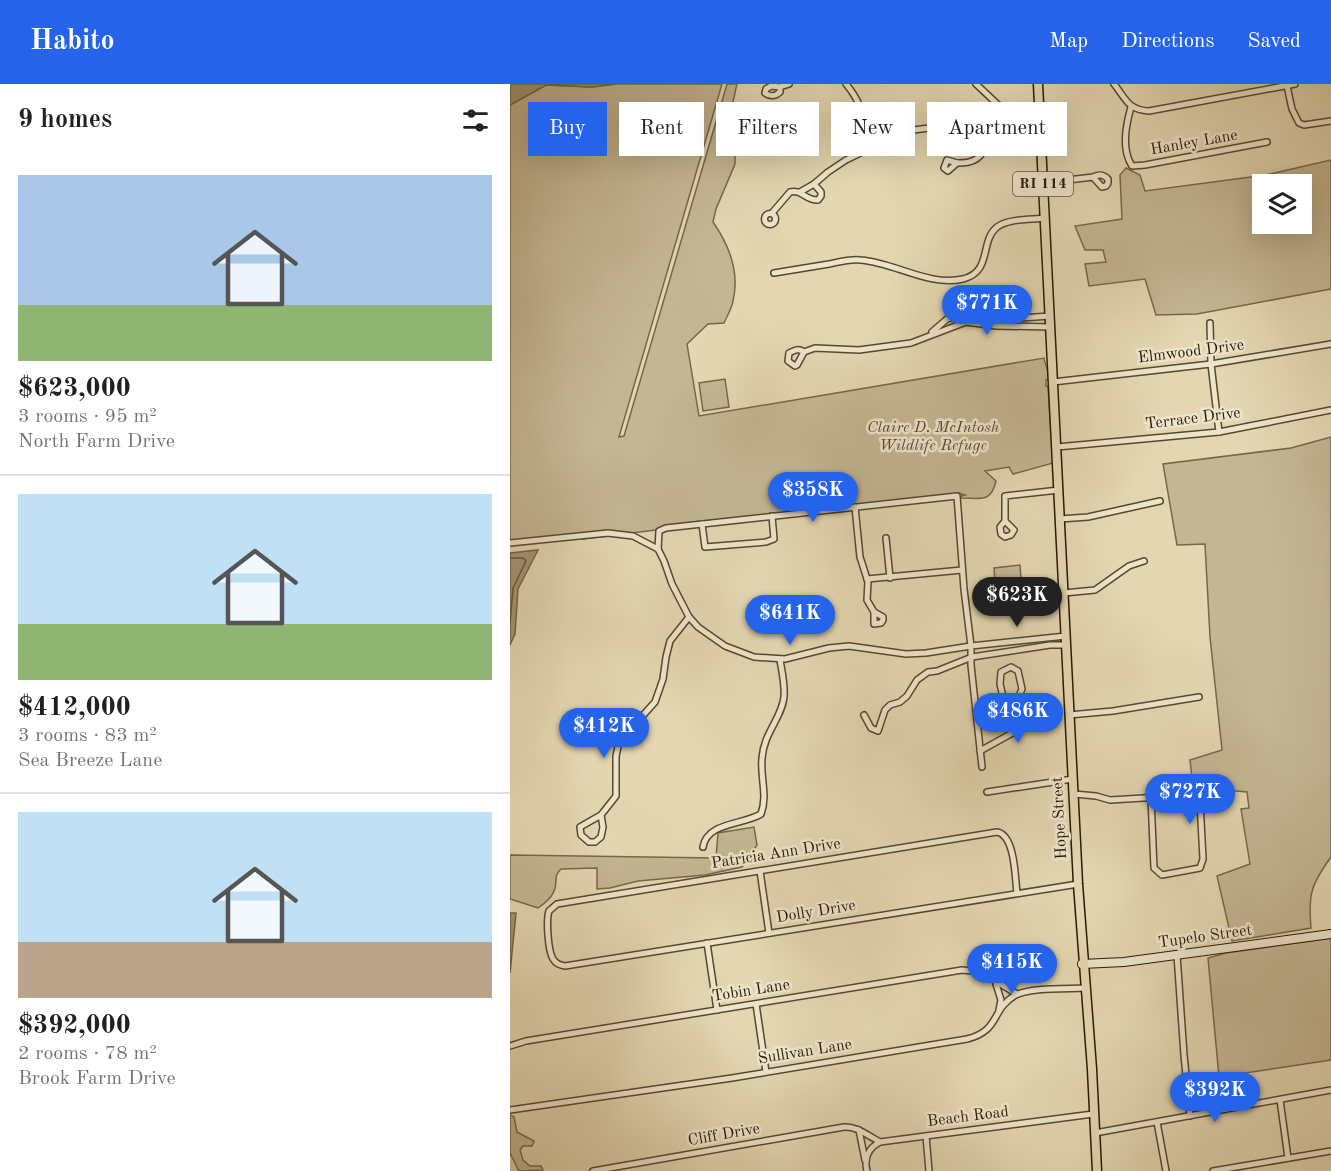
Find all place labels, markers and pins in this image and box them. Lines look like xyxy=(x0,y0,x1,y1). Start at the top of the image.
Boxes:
pin: $771K xyxy=(945,285,1029,336)
pin: $358K xyxy=(771,472,855,523)
pin: $623K xyxy=(975,577,1059,628)
pin: $641K xyxy=(748,595,832,646)
pin: $486K xyxy=(976,693,1060,744)
pin: $412K xyxy=(562,708,646,759)
pin: $727K xyxy=(1148,774,1232,825)
pin: $415K xyxy=(970,944,1054,995)
pin: $392K xyxy=(1173,1072,1257,1123)

